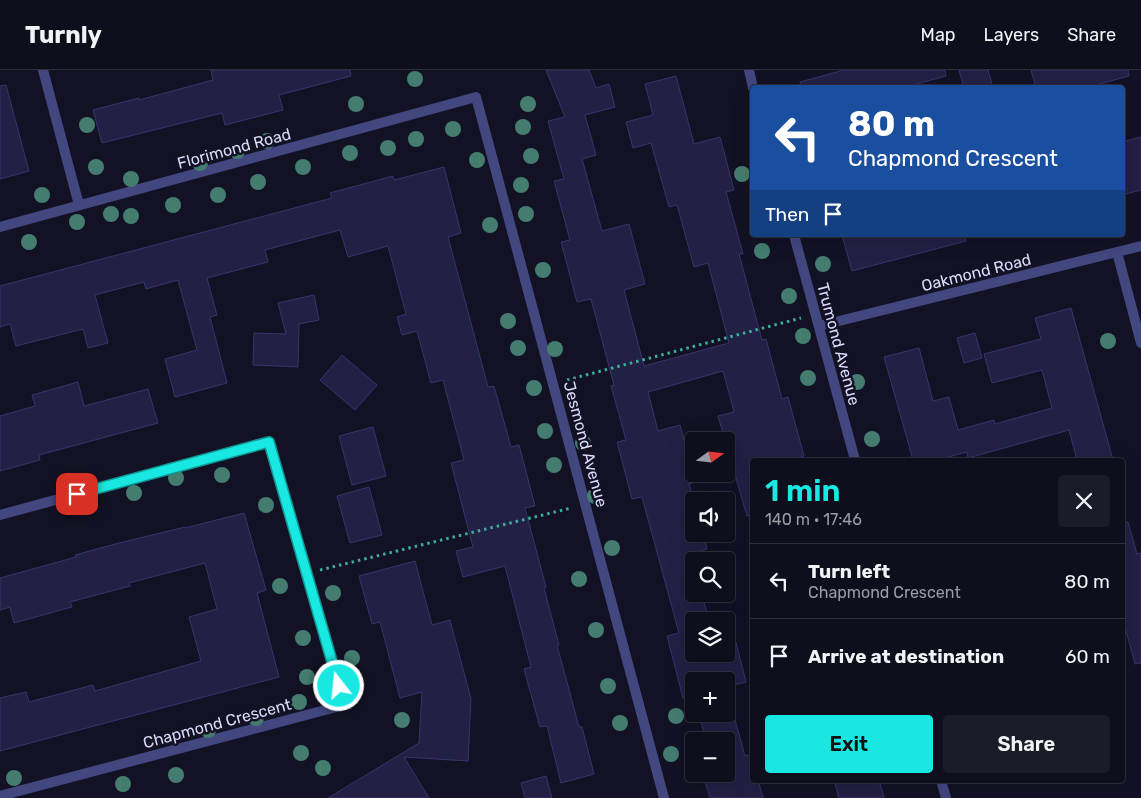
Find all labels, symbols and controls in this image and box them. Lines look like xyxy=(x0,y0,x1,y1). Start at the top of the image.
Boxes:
text: Turnly xyxy=(25,21,102,49)
text: Map xyxy=(921,24,956,46)
text: Layers xyxy=(984,24,1039,46)
text: Share xyxy=(1067,24,1116,46)
text: 80 m xyxy=(848,103,935,145)
icon: left xyxy=(765,105,830,170)
street label: Florimond Road xyxy=(175,124,293,173)
text: Chapmond Crescent xyxy=(848,145,1058,172)
icon: arrive xyxy=(819,200,847,228)
text: Then xyxy=(765,203,809,226)
street label: Oakmond Road xyxy=(919,250,1033,295)
street label: Trumond Avenue xyxy=(813,281,864,407)
street label: Jesmond Avenue xyxy=(560,379,611,509)
north arrow xyxy=(685,432,735,482)
map controls xyxy=(685,432,735,782)
pin xyxy=(56,473,98,515)
text: 1 min xyxy=(765,473,840,509)
button: close xyxy=(1058,475,1110,527)
icon: arrive xyxy=(63,480,91,508)
button: sound xyxy=(685,492,735,542)
text: 140 m · 17:46 xyxy=(765,510,862,529)
button: search xyxy=(685,552,735,602)
text: Turn left xyxy=(808,560,890,583)
icon: left xyxy=(765,567,793,595)
text: 80 m xyxy=(1064,570,1110,593)
text: Chapmond Crescent xyxy=(808,583,961,602)
button: layers xyxy=(685,612,735,662)
icon: arrive xyxy=(765,642,793,670)
text: Arrive at destination xyxy=(808,645,1004,668)
text: 60 m xyxy=(1065,645,1110,668)
position arrow xyxy=(312,659,364,711)
button: + xyxy=(685,672,735,722)
street label: Chapmond Crescent xyxy=(141,695,293,752)
button: Exit xyxy=(765,715,933,773)
button: Share xyxy=(943,715,1110,773)
button: − xyxy=(685,732,735,782)

